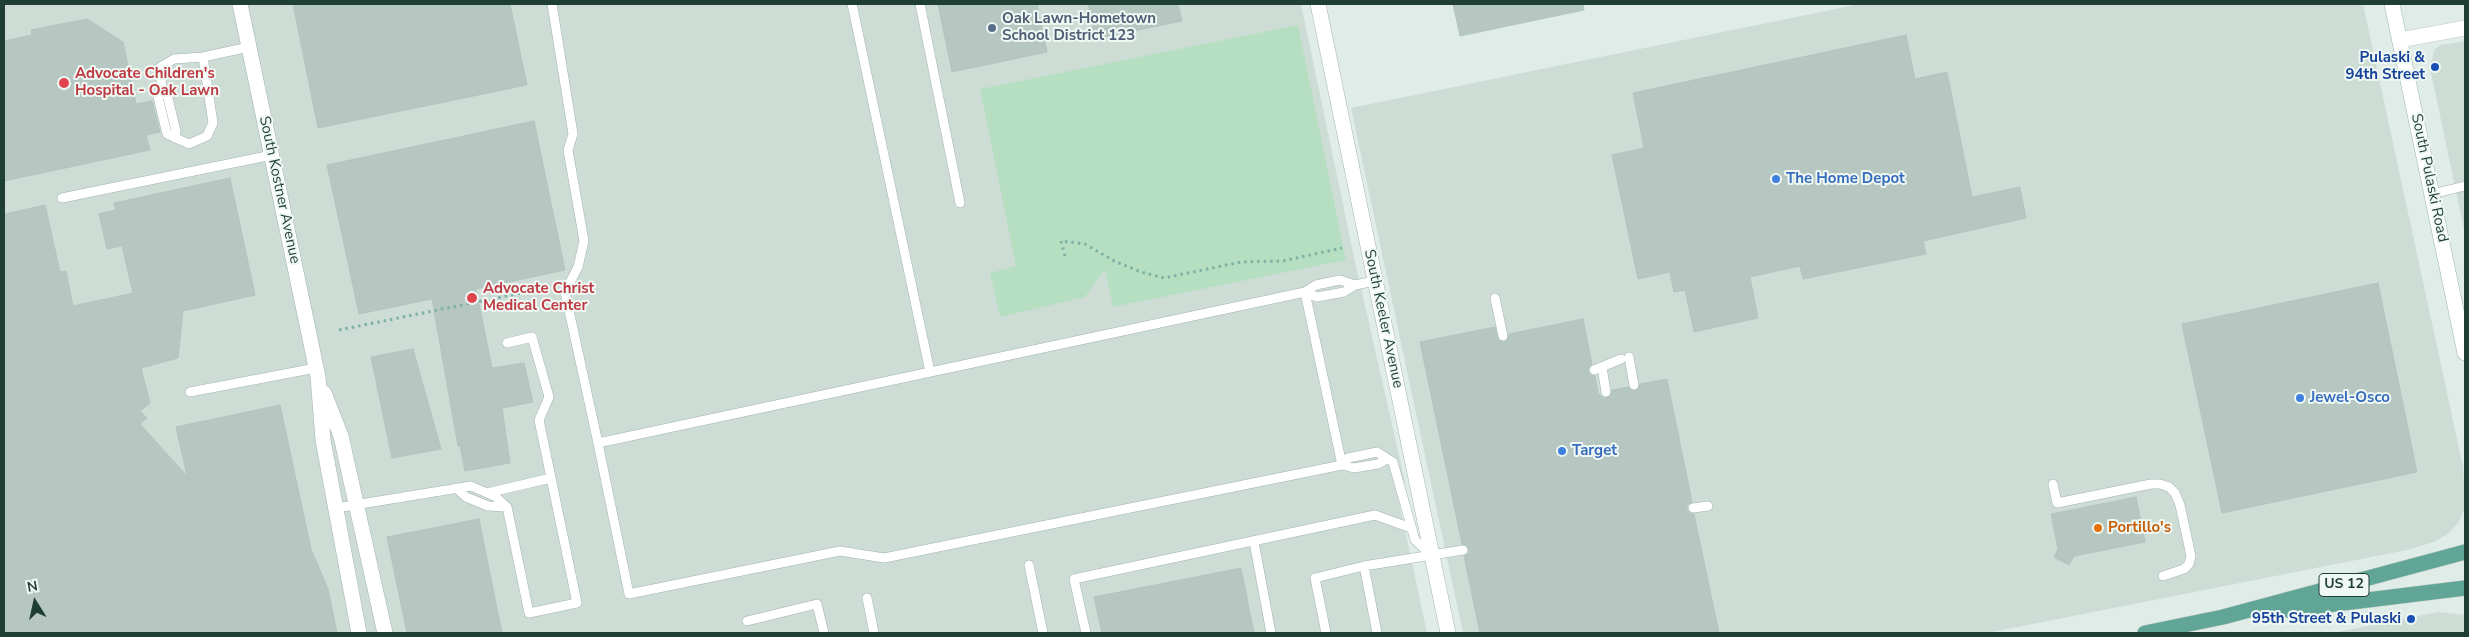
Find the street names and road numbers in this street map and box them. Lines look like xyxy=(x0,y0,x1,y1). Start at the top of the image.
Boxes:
street label: South Pulaski Road xyxy=(2407,112,2451,244)
street label: South Kostner Avenue xyxy=(255,115,303,265)
street label: South Keeler Avenue xyxy=(1359,248,1407,390)
road number: US 12 xyxy=(2319,574,2369,596)

